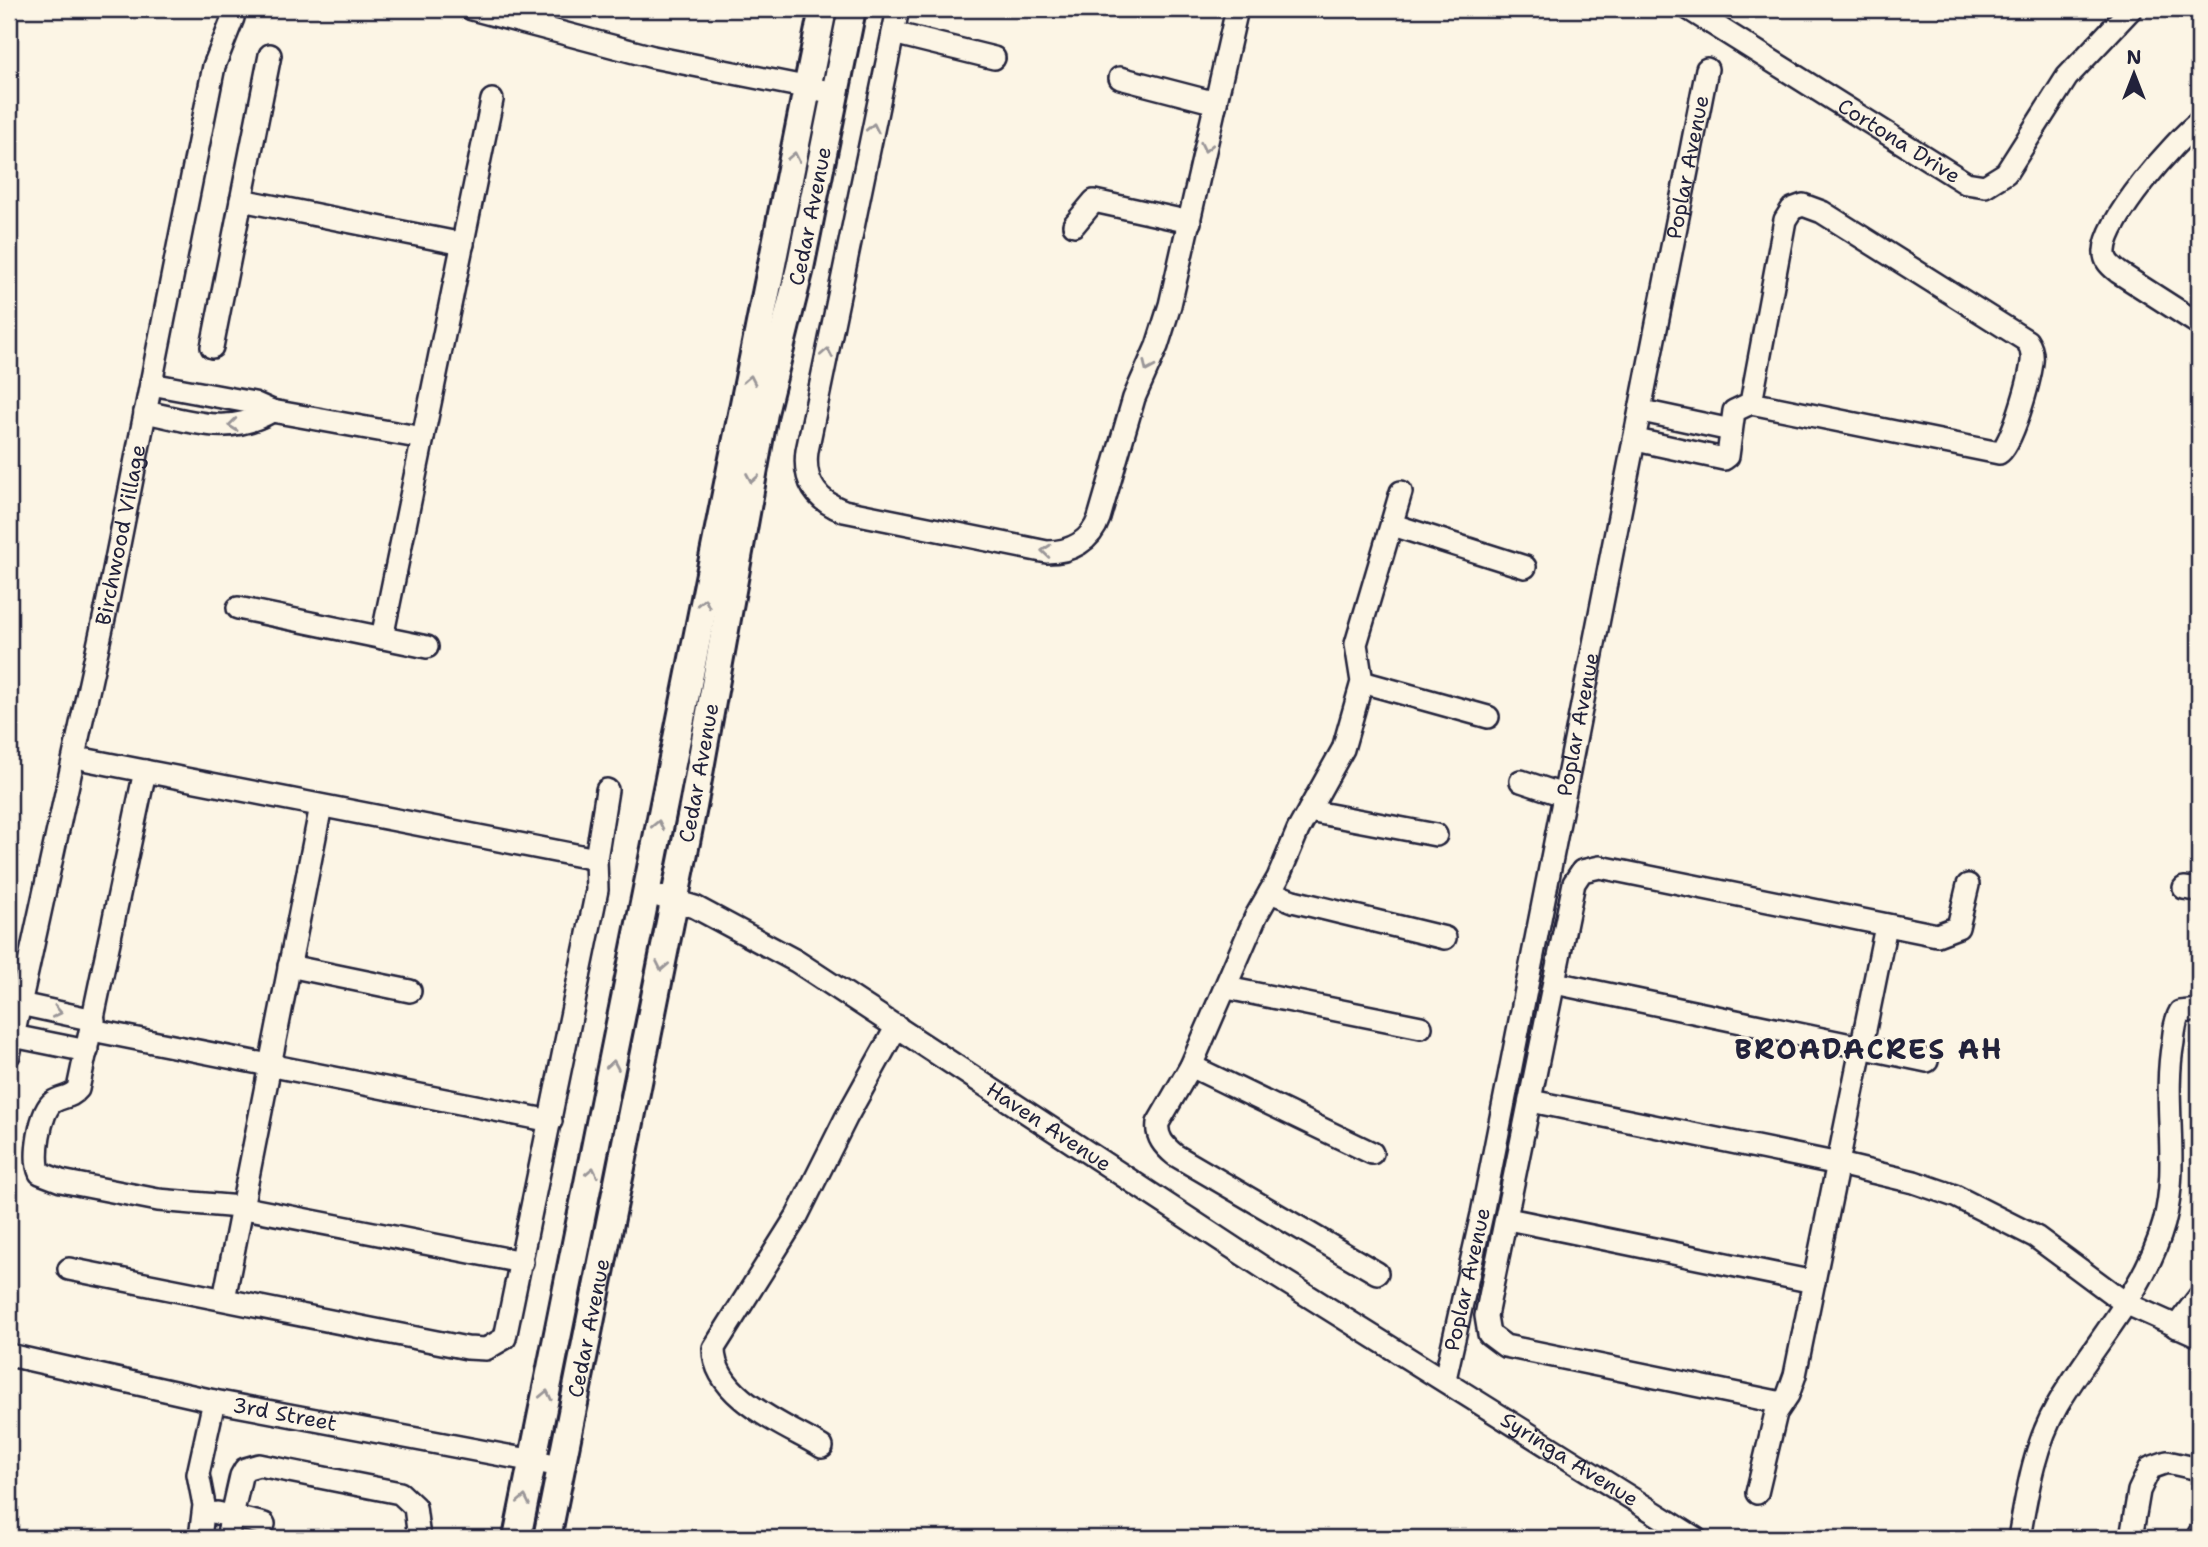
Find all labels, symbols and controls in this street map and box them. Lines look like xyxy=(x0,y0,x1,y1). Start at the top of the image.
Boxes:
north arrow xyxy=(2100,38,2170,108)
text: N xyxy=(2126,45,2142,70)
street label: Cortona Drive xyxy=(1832,92,1966,190)
street label: Poplar Avenue xyxy=(1660,93,1716,242)
one-way arrow xyxy=(865,122,880,134)
one-way arrow xyxy=(1200,141,1215,153)
street label: Cedar Avenue xyxy=(782,144,838,289)
one-way arrow xyxy=(786,151,801,163)
one-way arrow xyxy=(818,347,833,359)
one-way arrow xyxy=(1142,359,1156,372)
one-way arrow xyxy=(741,374,756,386)
one-way arrow xyxy=(228,417,239,432)
street label: Birchwood Village xyxy=(89,442,153,628)
one-way arrow xyxy=(745,472,760,484)
one-way arrow xyxy=(1040,544,1051,559)
one-way arrow xyxy=(696,597,711,609)
street label: Poplar Avenue xyxy=(1550,650,1606,799)
street label: Cedar Avenue xyxy=(672,701,725,845)
one-way arrow xyxy=(650,819,665,831)
one-way arrow xyxy=(655,960,670,972)
one-way arrow xyxy=(51,1004,63,1019)
district label: BROADACRES AH xyxy=(1735,1030,2003,1068)
one-way arrow xyxy=(604,1059,619,1071)
street label: Haven Avenue xyxy=(981,1076,1117,1178)
one-way arrow xyxy=(583,1166,598,1178)
street label: Poplar Avenue xyxy=(1438,1205,1497,1354)
street label: Cedar Avenue xyxy=(561,1256,616,1400)
one-way arrow xyxy=(537,1389,552,1401)
street label: 3rd Street xyxy=(230,1391,339,1438)
street label: Syringa Avenue xyxy=(1495,1406,1644,1513)
one-way arrow xyxy=(516,1494,531,1506)

